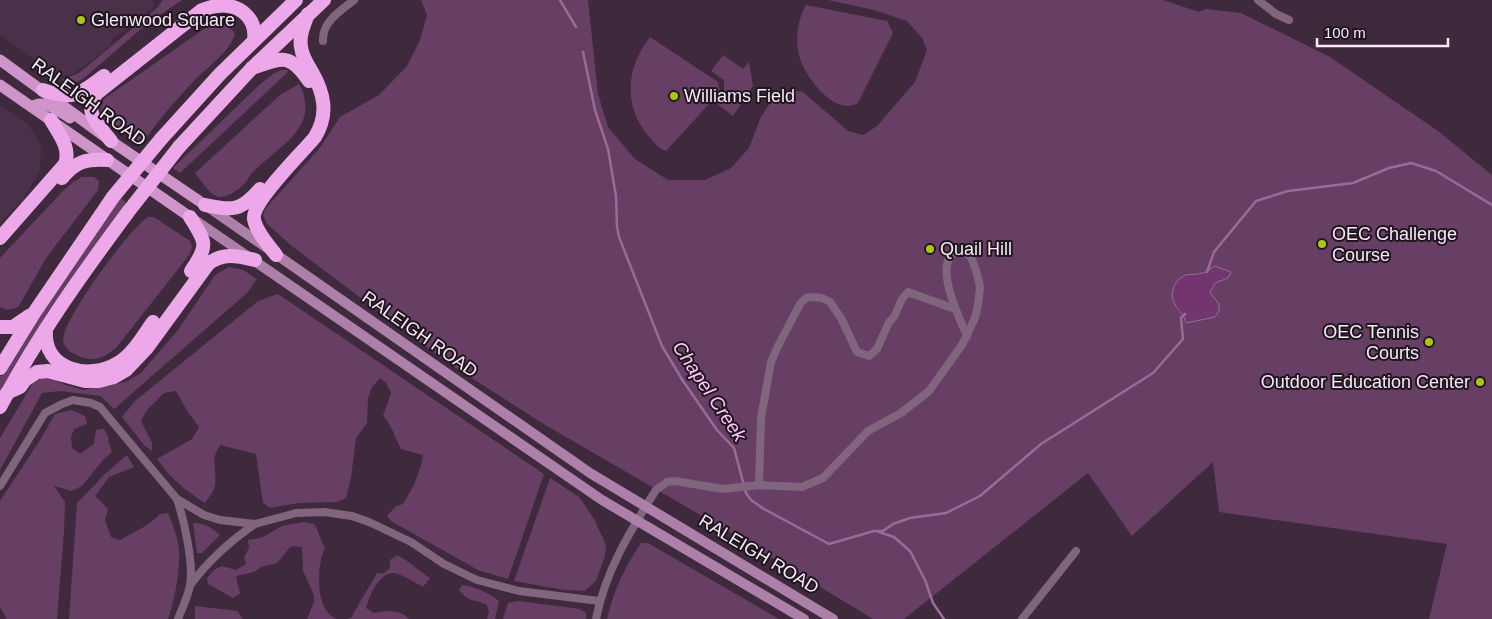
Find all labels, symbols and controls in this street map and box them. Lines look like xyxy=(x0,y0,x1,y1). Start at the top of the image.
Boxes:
place label: Glenwood Square xyxy=(91,10,235,30)
marker: Glenwood Square xyxy=(75,14,87,26)
scale bar xyxy=(1317,15,1448,47)
text: 100 m xyxy=(1324,24,1366,41)
street label: RALEIGH ROAD xyxy=(28,54,150,150)
place label: Williams Field xyxy=(684,86,795,106)
marker: Williams Field xyxy=(668,90,680,102)
place label: OEC Challenge Course xyxy=(1332,224,1457,265)
marker: OEC Challenge Course xyxy=(1316,238,1328,250)
place label: Quail Hill xyxy=(940,239,1012,259)
marker: Quail Hill xyxy=(924,243,936,255)
street label: RALEIGH ROAD xyxy=(359,287,481,381)
place label: OEC Tennis Courts xyxy=(1323,322,1419,363)
marker: OEC Tennis Courts xyxy=(1423,336,1435,348)
water label: Chapel Creek xyxy=(668,337,752,447)
place label: Outdoor Education Center xyxy=(1261,372,1470,392)
marker: Outdoor Education Center xyxy=(1474,376,1486,388)
street label: RALEIGH ROAD xyxy=(696,510,822,598)

